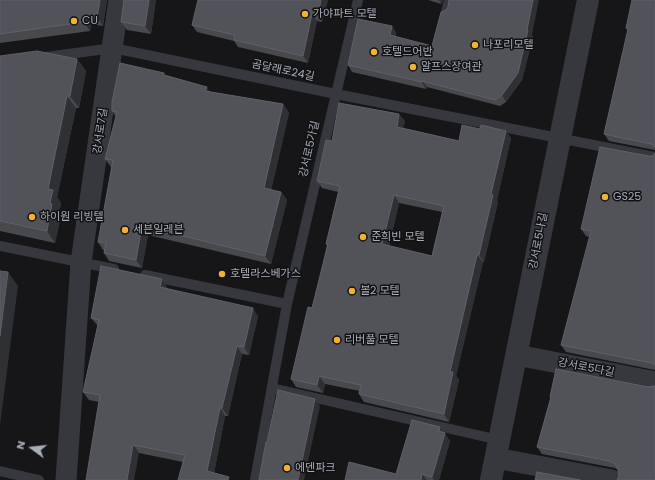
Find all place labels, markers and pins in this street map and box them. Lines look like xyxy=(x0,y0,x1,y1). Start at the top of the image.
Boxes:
place label: 가야파트 모텔 xyxy=(313,7,377,21)
marker: 가야파트 모텔 xyxy=(300,9,310,19)
place label: CU xyxy=(82,14,98,28)
marker: CU xyxy=(69,16,79,26)
place label: 나포리모텔 xyxy=(483,38,534,52)
marker: 나포리모텔 xyxy=(470,40,480,50)
place label: 호텔드어반 xyxy=(382,45,433,59)
marker: 호텔드어반 xyxy=(369,47,379,57)
place label: 알프스장여관 xyxy=(421,60,482,74)
marker: 알프스장여관 xyxy=(408,62,418,72)
place label: GS25 xyxy=(613,190,641,204)
marker: GS25 xyxy=(600,192,610,202)
place label: 하이원 리빙텔 xyxy=(40,210,104,224)
marker: 하이원 리빙텔 xyxy=(27,212,37,222)
place label: 세븐일레븐 xyxy=(133,223,184,237)
marker: 세븐일레븐 xyxy=(120,225,130,235)
place label: 준희빈 모텔 xyxy=(371,230,425,244)
marker: 준희빈 모텔 xyxy=(358,232,368,242)
place label: 호텔라스베가스 xyxy=(230,267,301,281)
marker: 호텔라스베가스 xyxy=(217,269,227,279)
place label: 볼2 모텔 xyxy=(360,284,400,298)
marker: 볼2 모텔 xyxy=(347,286,357,296)
place label: 리버풀 모텔 xyxy=(345,333,399,347)
marker: 리버풀 모텔 xyxy=(332,335,342,345)
place label: 에덴파크 xyxy=(295,461,335,475)
marker: 에덴파크 xyxy=(282,463,292,473)

